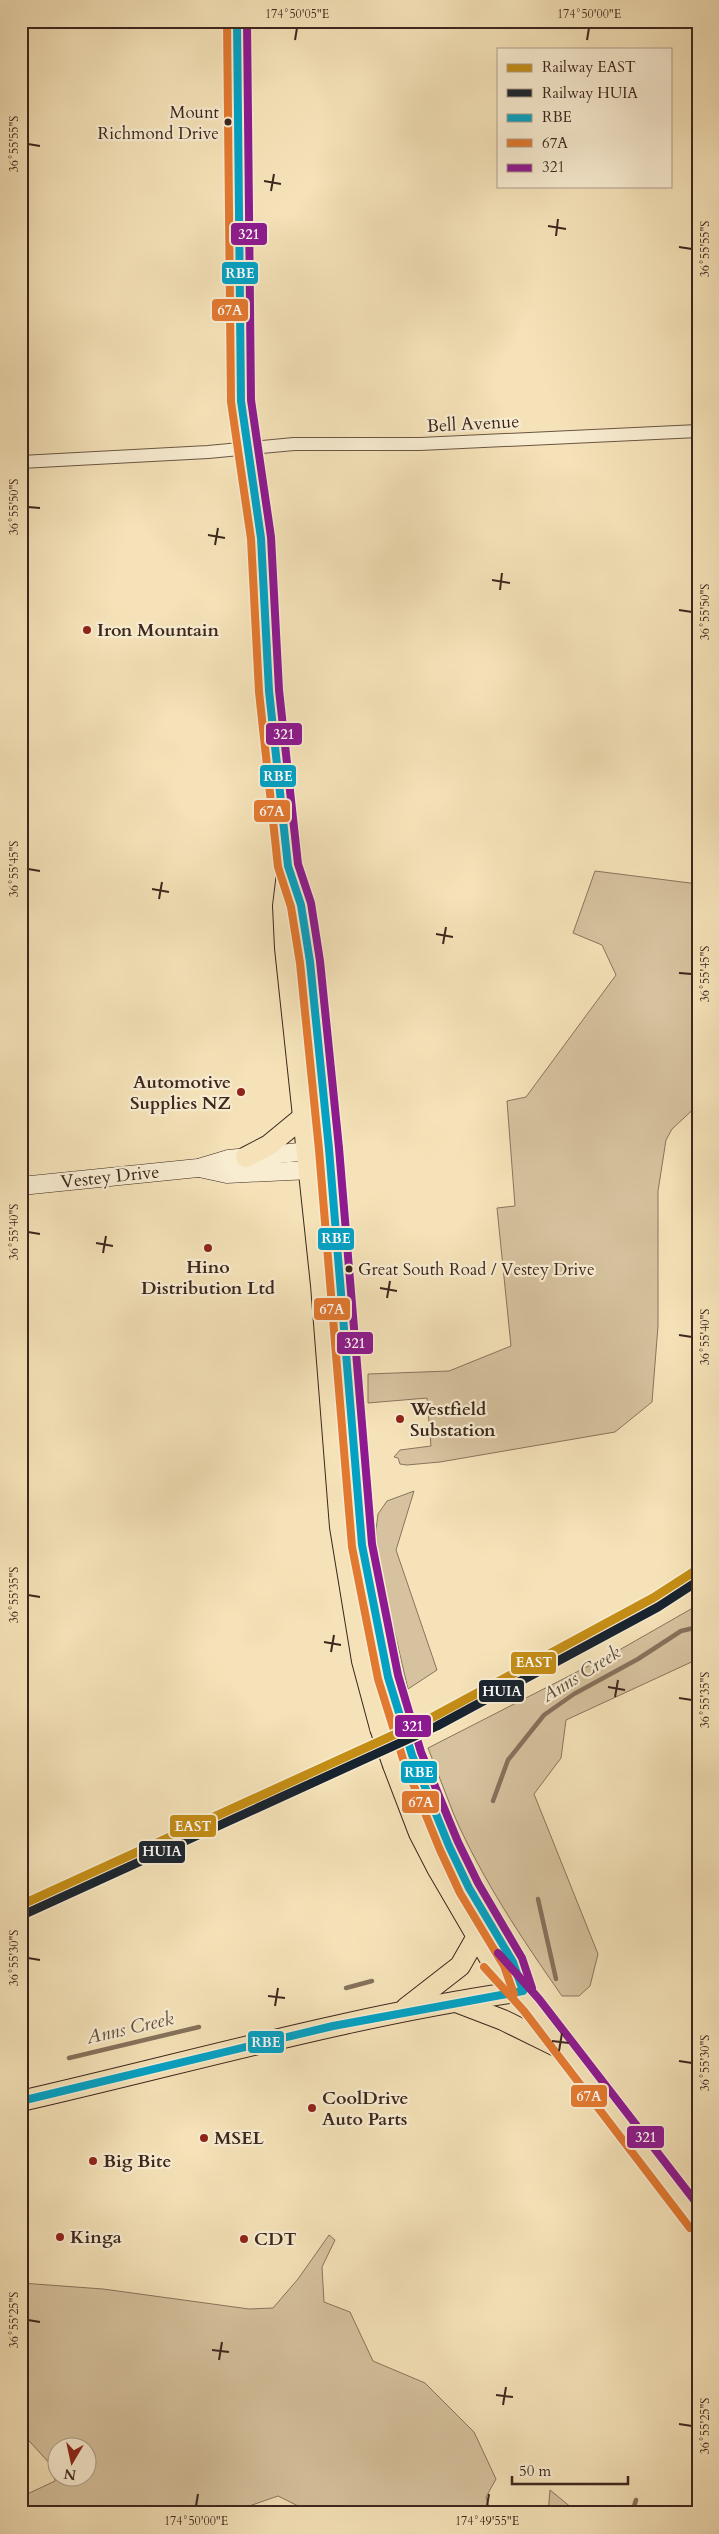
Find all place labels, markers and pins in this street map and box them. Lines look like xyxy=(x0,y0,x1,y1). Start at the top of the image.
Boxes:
place label: Mount Richmond Drive xyxy=(97,101,220,145)
marker: Mount Richmond Drive xyxy=(223,117,233,127)
place label: Iron Mountain xyxy=(97,618,220,643)
marker: Iron Mountain xyxy=(81,624,93,636)
place label: Automotive Supplies NZ xyxy=(130,1070,231,1116)
marker: Automotive Supplies NZ xyxy=(235,1086,247,1098)
marker: Hino Distribution Ltd xyxy=(202,1242,214,1254)
place label: Hino Distribution Ltd xyxy=(141,1255,276,1301)
place label: Great South Road / Vestey Drive xyxy=(358,1258,595,1281)
marker: Great South Road / Vestey Drive xyxy=(344,1264,354,1274)
place label: Westfield Substation xyxy=(409,1397,496,1443)
marker: Westfield Substation xyxy=(394,1413,406,1425)
place label: CoolDrive Auto Parts xyxy=(322,2086,409,2132)
marker: CoolDrive Auto Parts xyxy=(306,2102,318,2114)
place label: MSEL xyxy=(214,2126,265,2151)
marker: MSEL xyxy=(198,2132,210,2144)
place label: Big Bite xyxy=(103,2149,171,2174)
marker: Big Bite xyxy=(87,2155,99,2167)
place label: Kinga xyxy=(70,2225,122,2250)
place label: CDT xyxy=(254,2227,297,2252)
marker: Kinga xyxy=(54,2231,66,2243)
marker: CDT xyxy=(238,2233,250,2245)

